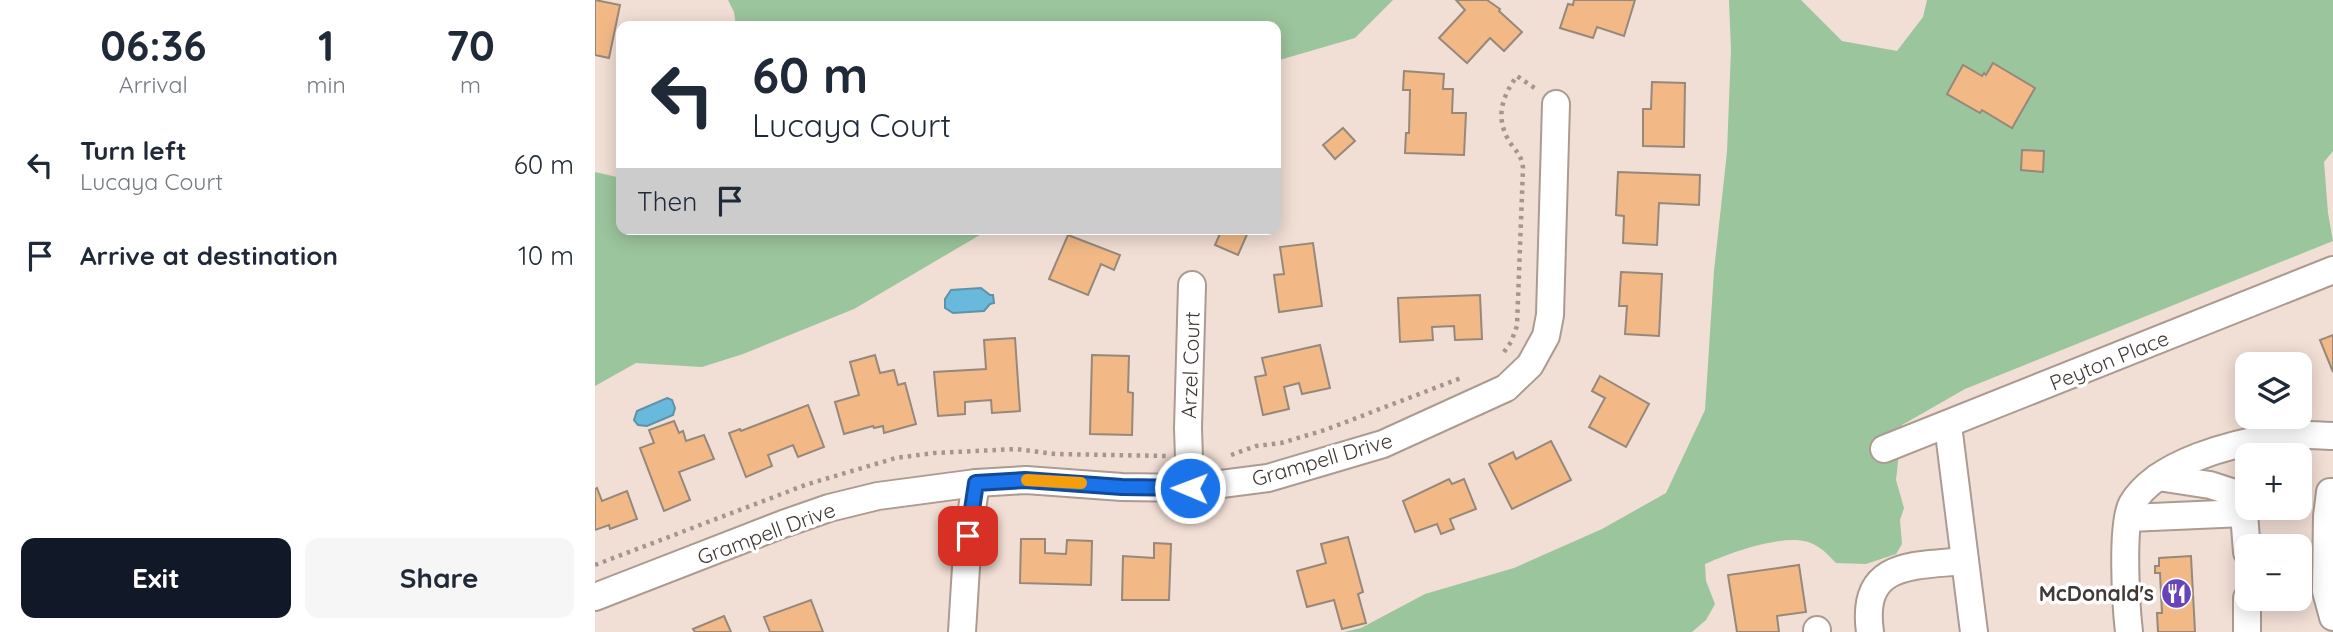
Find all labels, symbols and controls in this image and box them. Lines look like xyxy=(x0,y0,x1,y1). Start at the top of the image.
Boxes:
text: 06:36 xyxy=(100,19,206,72)
text: 1 xyxy=(318,19,334,72)
text: 70 xyxy=(446,19,495,72)
text: 60 m xyxy=(752,44,868,105)
icon: left xyxy=(637,49,728,140)
text: Arrival xyxy=(119,70,188,99)
text: min xyxy=(307,70,346,99)
text: m xyxy=(460,70,481,99)
text: Lucaya Court xyxy=(752,105,951,145)
text: Turn left xyxy=(80,134,187,167)
icon: left xyxy=(21,146,59,184)
text: 60 m xyxy=(514,148,574,181)
text: Lucaya Court xyxy=(80,167,223,196)
icon: arrive xyxy=(711,182,749,220)
text: Then xyxy=(637,185,697,218)
icon: arrive xyxy=(21,237,59,275)
text: Arrive at destination xyxy=(80,239,338,272)
text: 10 m xyxy=(518,239,574,272)
street label: Arzel Court xyxy=(1175,311,1205,419)
street label: Peyton Place xyxy=(2046,324,2172,396)
map controls xyxy=(2235,352,2312,611)
button: layers xyxy=(2235,352,2312,429)
street label: Grampell Drive xyxy=(1249,427,1395,491)
button: + xyxy=(2235,443,2312,520)
position arrow xyxy=(1153,451,1227,525)
street label: Grampell Drive xyxy=(693,496,839,570)
pin xyxy=(938,506,998,566)
icon: arrive xyxy=(949,517,987,555)
button: − xyxy=(2235,534,2312,611)
button: Exit xyxy=(21,538,291,618)
button: Share xyxy=(305,538,574,618)
restaurant icon: McDonald's xyxy=(2160,576,2194,610)
place label: McDonald's xyxy=(2039,580,2154,606)

